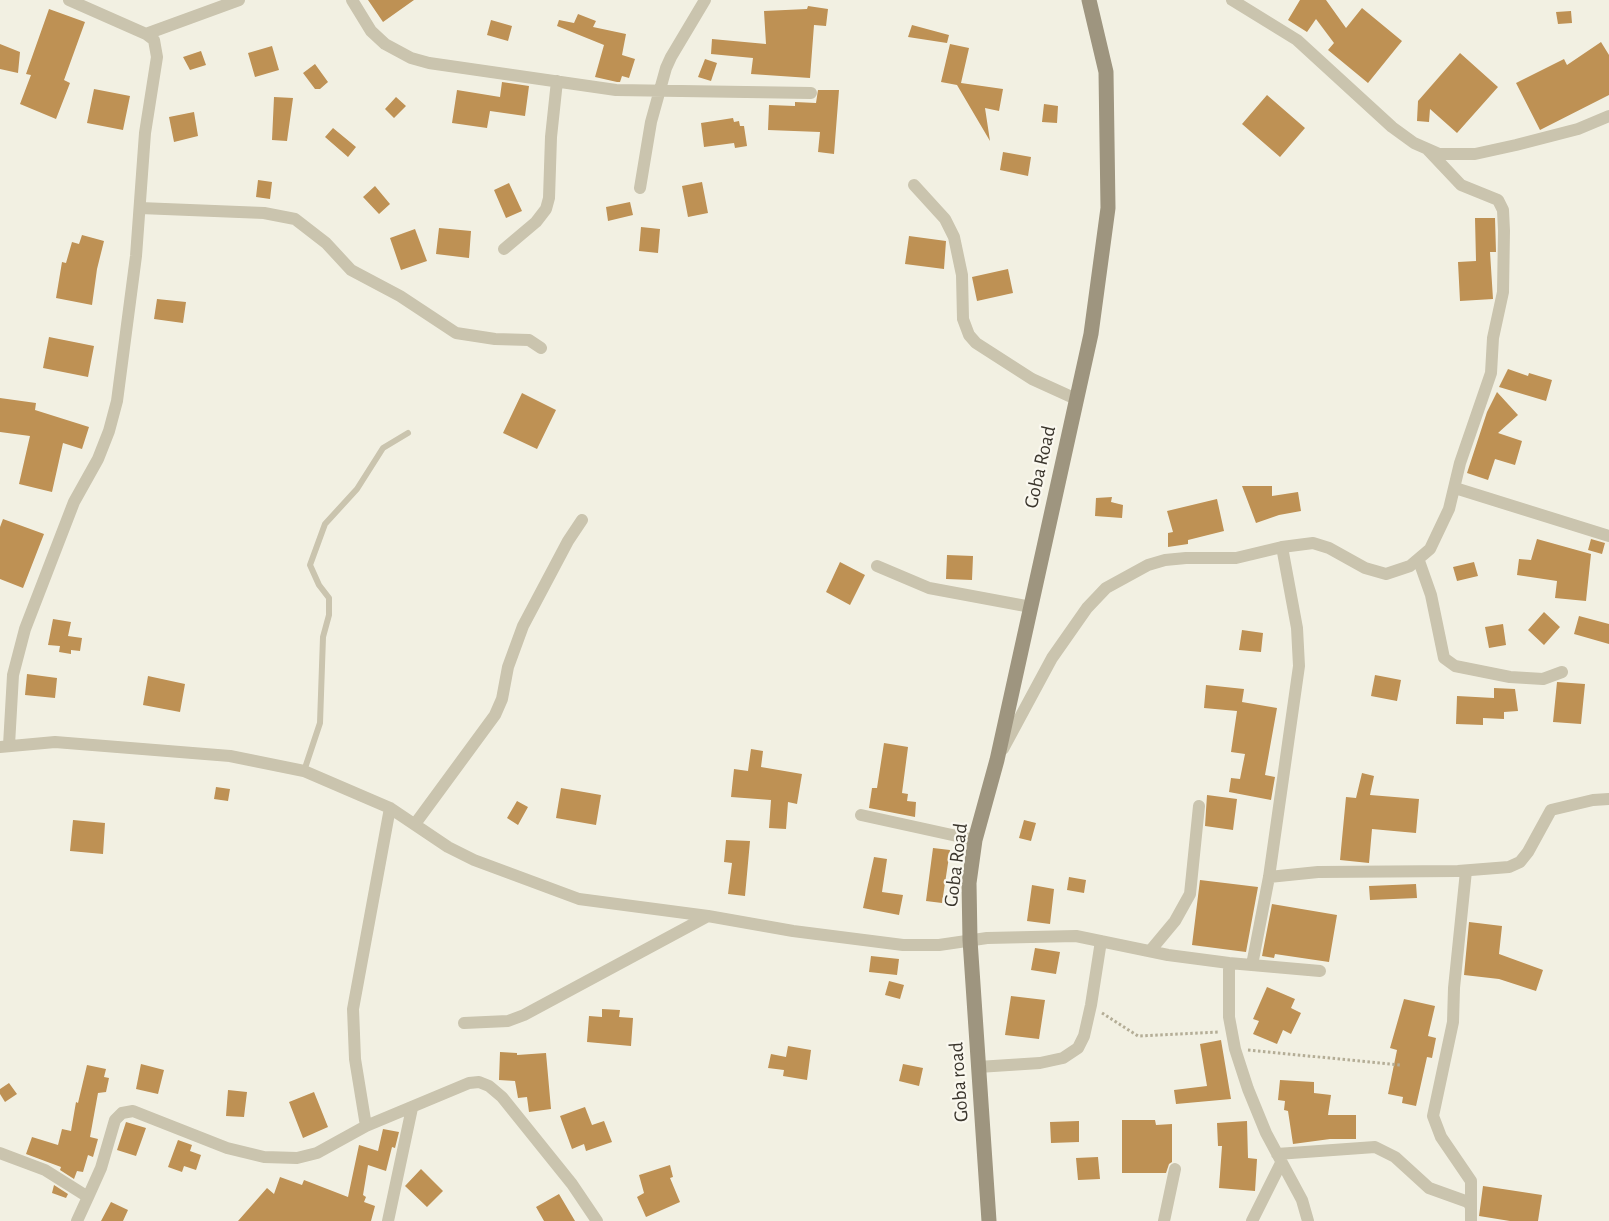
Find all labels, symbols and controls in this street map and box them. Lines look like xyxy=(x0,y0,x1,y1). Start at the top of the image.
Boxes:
street label: Goba Road xyxy=(1019,423,1061,511)
street label: Goba Road xyxy=(939,822,973,908)
street label: Goba road xyxy=(944,1041,974,1123)

